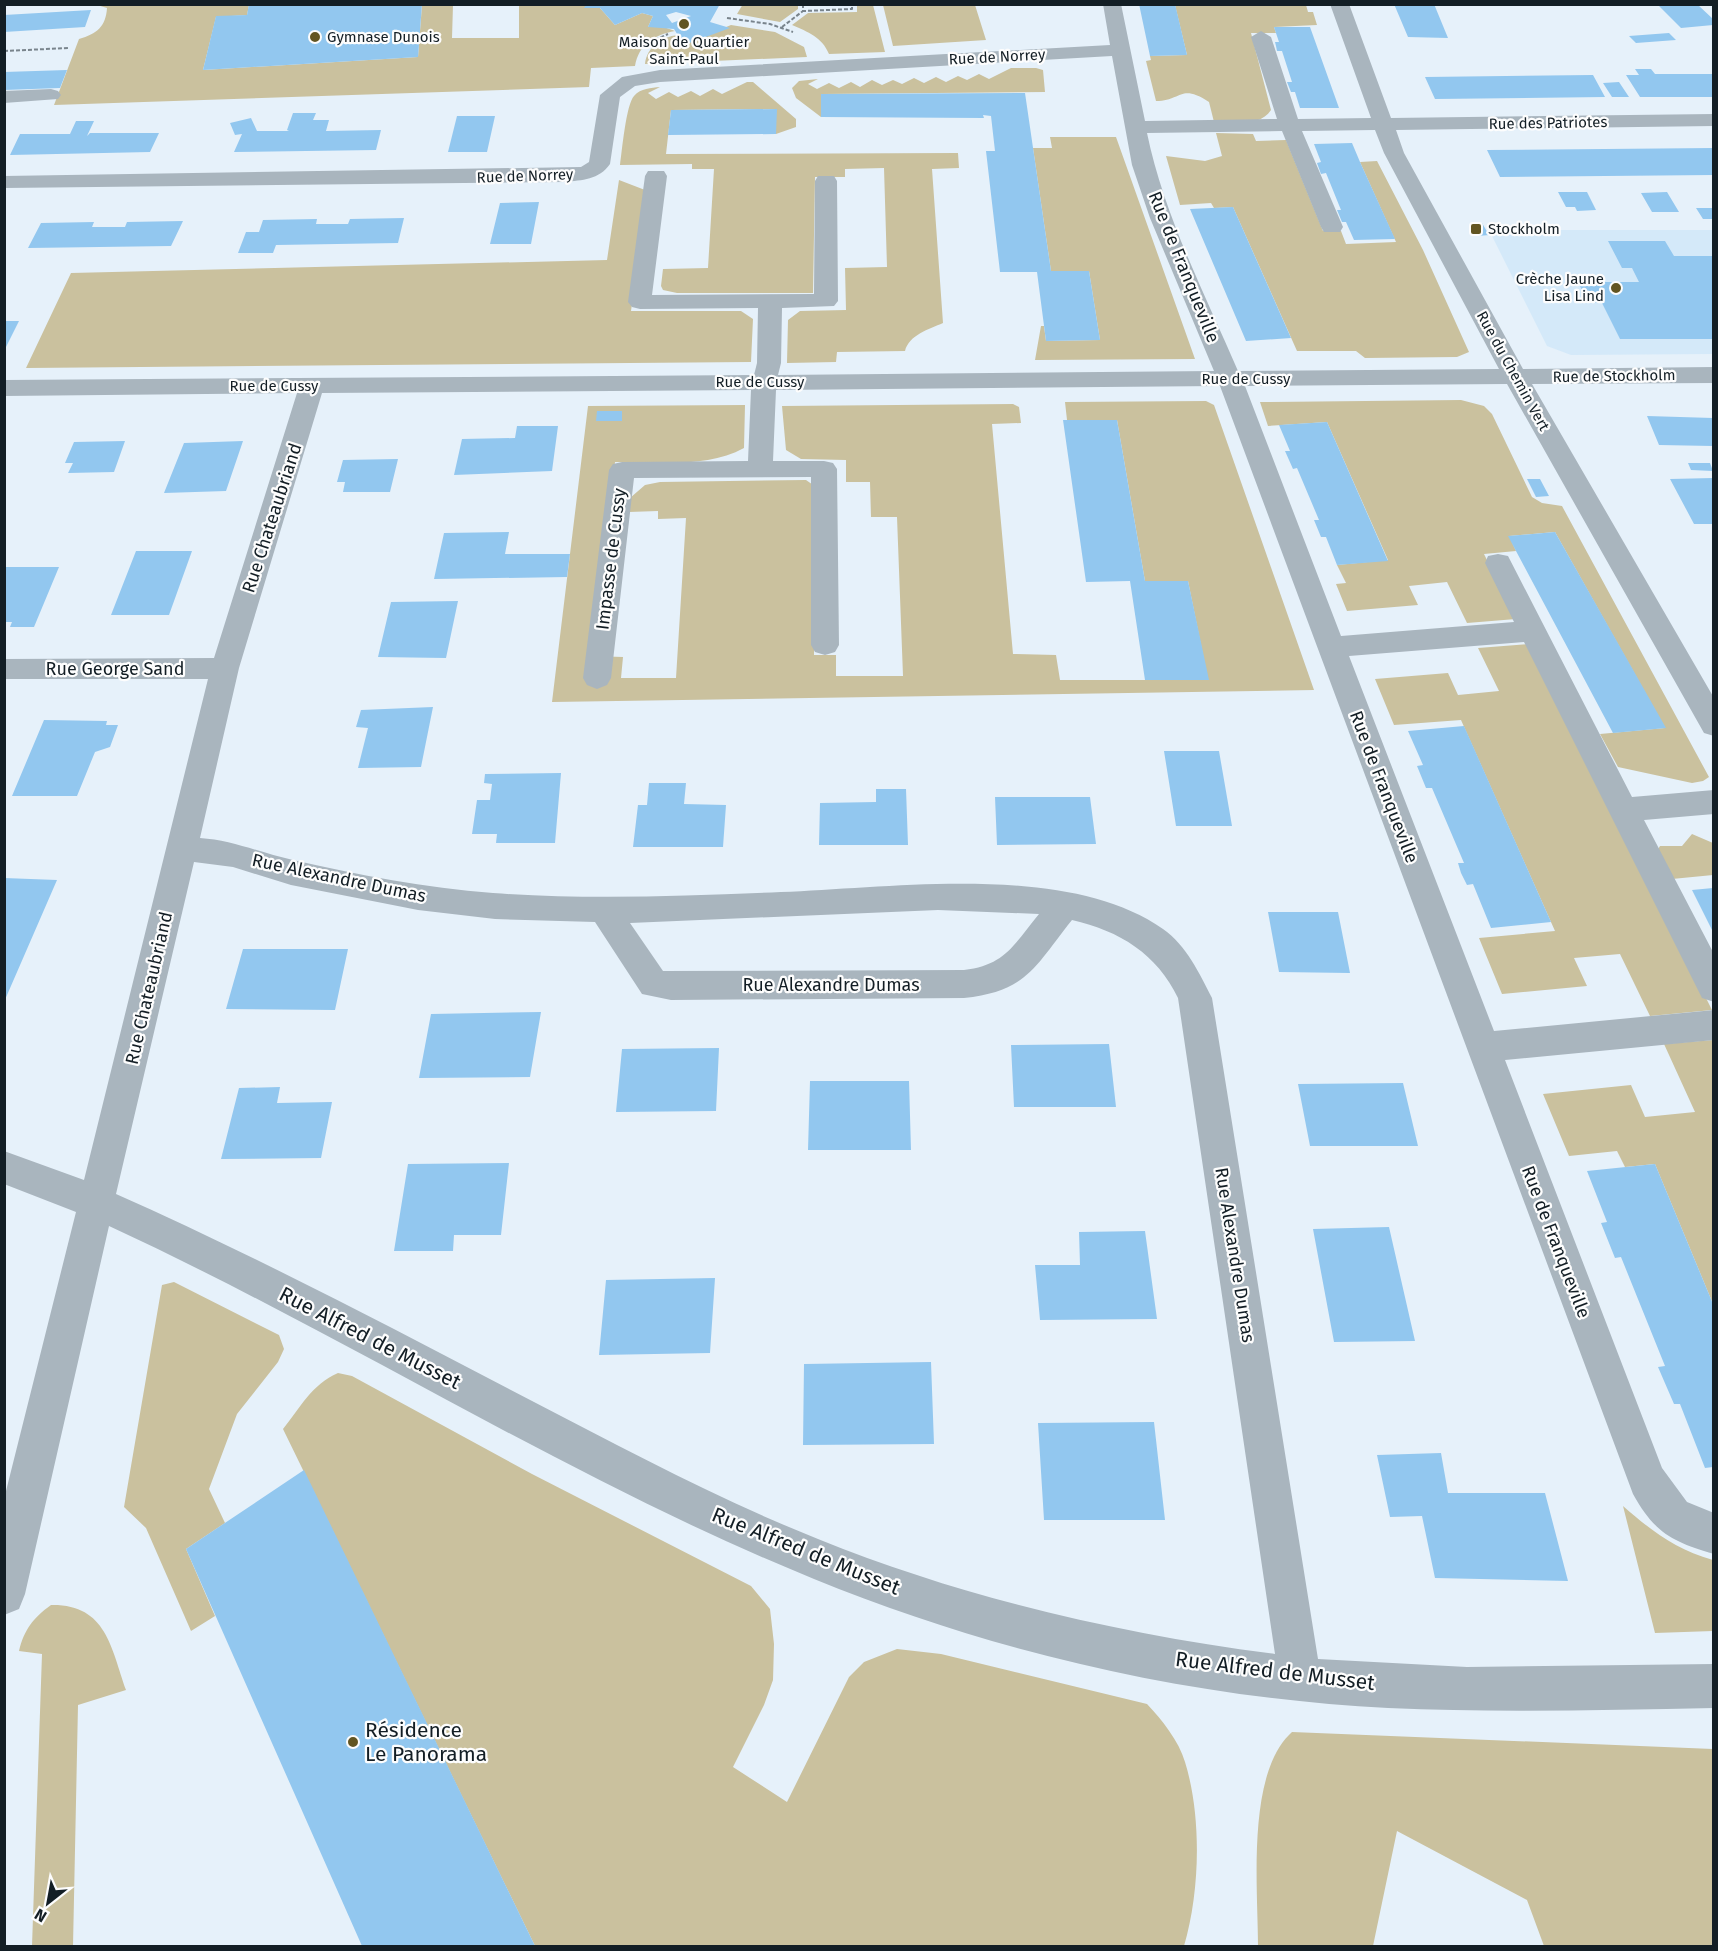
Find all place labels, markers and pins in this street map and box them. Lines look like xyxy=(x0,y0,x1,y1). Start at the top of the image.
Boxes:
marker: Maison de Quartier Saint-Paul xyxy=(677,17,691,31)
place label: Gymnase Dunois xyxy=(327,28,440,46)
marker: Gymnase Dunois xyxy=(308,30,322,44)
place label: Maison de Quartier Saint-Paul xyxy=(619,33,749,68)
place label: Stockholm xyxy=(1488,220,1560,238)
marker: Stockholm xyxy=(1469,222,1483,236)
place label: Crèche Jaune Lisa Lind xyxy=(1516,270,1604,305)
marker: Crèche Jaune Lisa Lind xyxy=(1609,281,1623,295)
place label: Résidence Le Panorama xyxy=(365,1717,487,1767)
marker: Résidence Le Panorama xyxy=(346,1735,360,1749)

